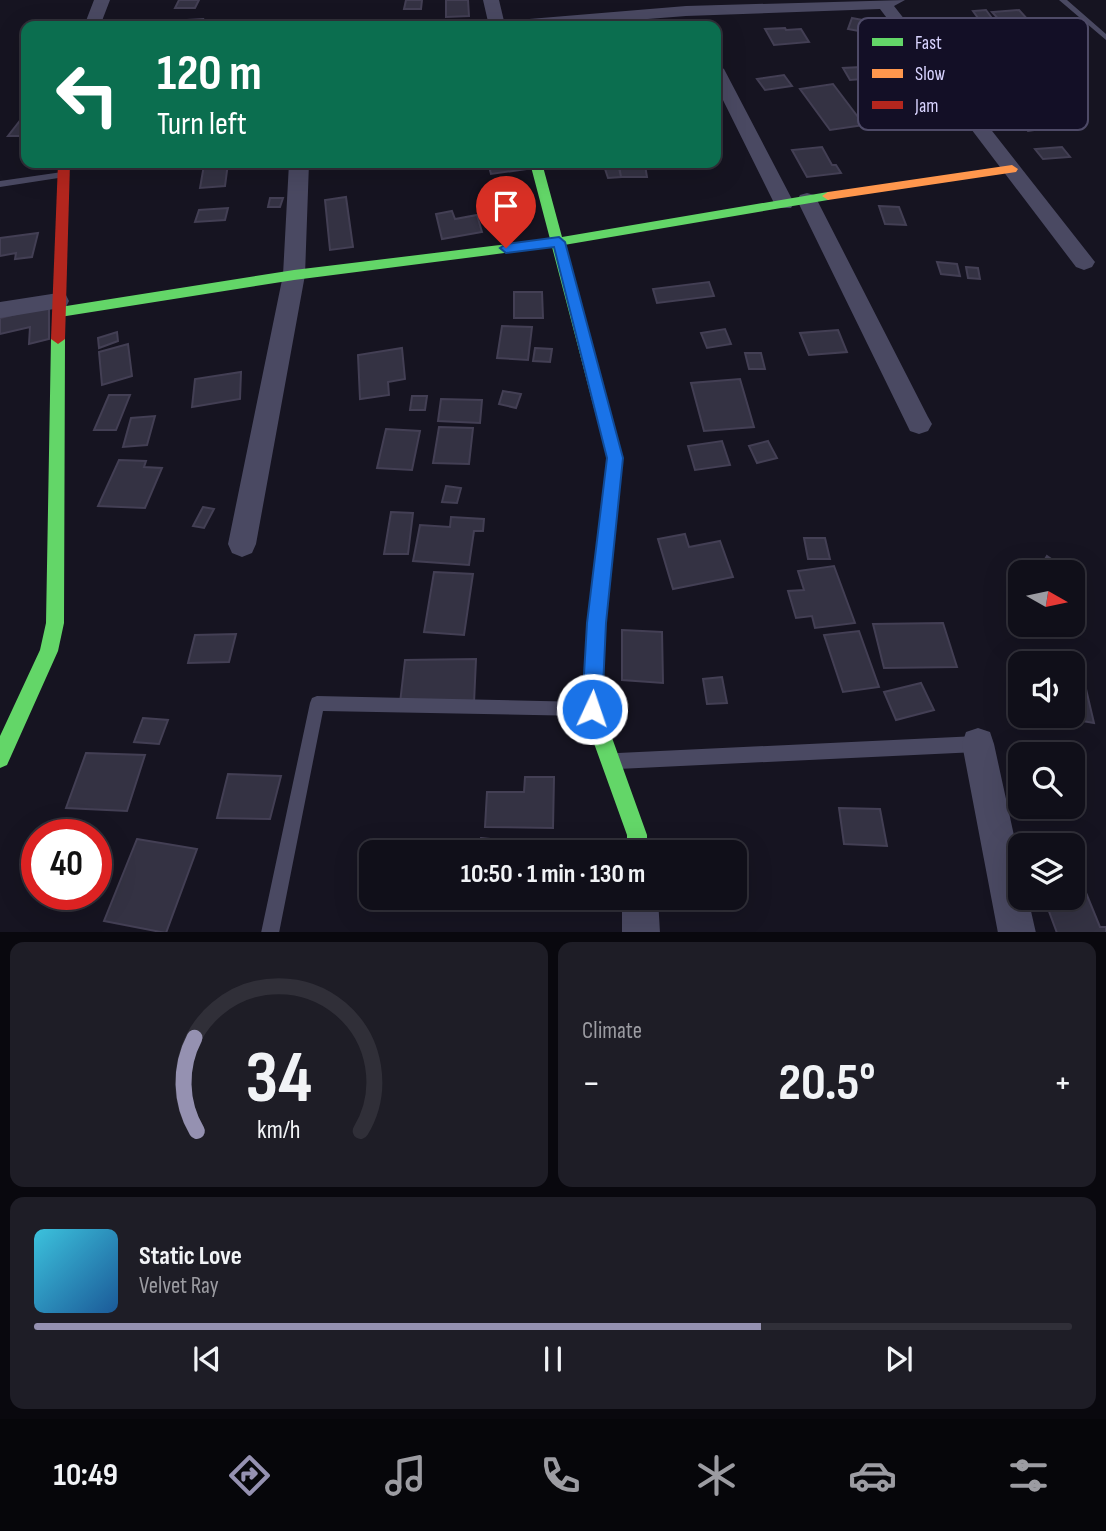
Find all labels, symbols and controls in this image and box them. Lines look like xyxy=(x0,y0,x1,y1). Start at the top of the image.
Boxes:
legend xyxy=(858,18,1088,130)
text: Fast xyxy=(915,32,942,55)
text: 120 m xyxy=(157,45,262,104)
icon: left xyxy=(42,49,133,140)
text: Slow xyxy=(915,63,945,86)
text: Jam xyxy=(914,95,938,118)
text: Turn left xyxy=(157,105,247,144)
pin xyxy=(476,176,536,248)
icon: arrive xyxy=(487,187,525,225)
north arrow xyxy=(1008,560,1085,637)
map controls xyxy=(1008,560,1085,910)
button: sound xyxy=(1008,651,1085,728)
position arrow xyxy=(555,672,629,746)
button: search xyxy=(1008,742,1085,819)
speed limit sign: 40 xyxy=(21,819,112,910)
button: layers xyxy=(1008,833,1085,910)
text: 10:50 · 1 min · 130 m xyxy=(461,859,645,890)
text: Climate xyxy=(582,1017,642,1045)
text: 34 xyxy=(246,1035,312,1123)
text: 20.5° xyxy=(778,1052,876,1115)
text: − xyxy=(582,1061,601,1106)
text: + xyxy=(1053,1061,1072,1106)
text: km/h xyxy=(257,1114,301,1145)
text: Static Love xyxy=(139,1241,242,1272)
text: Velvet Ray xyxy=(139,1272,219,1300)
icon: previous xyxy=(188,1340,226,1378)
icon: pause xyxy=(534,1340,572,1378)
icon: next xyxy=(880,1340,918,1378)
icon: directions xyxy=(225,1451,274,1500)
icon: music xyxy=(381,1451,430,1500)
icon: phone xyxy=(536,1451,585,1500)
icon: climate xyxy=(692,1451,741,1500)
icon: car xyxy=(848,1451,897,1500)
icon: filters xyxy=(1004,1451,1053,1500)
text: 10:49 xyxy=(53,1456,118,1495)

